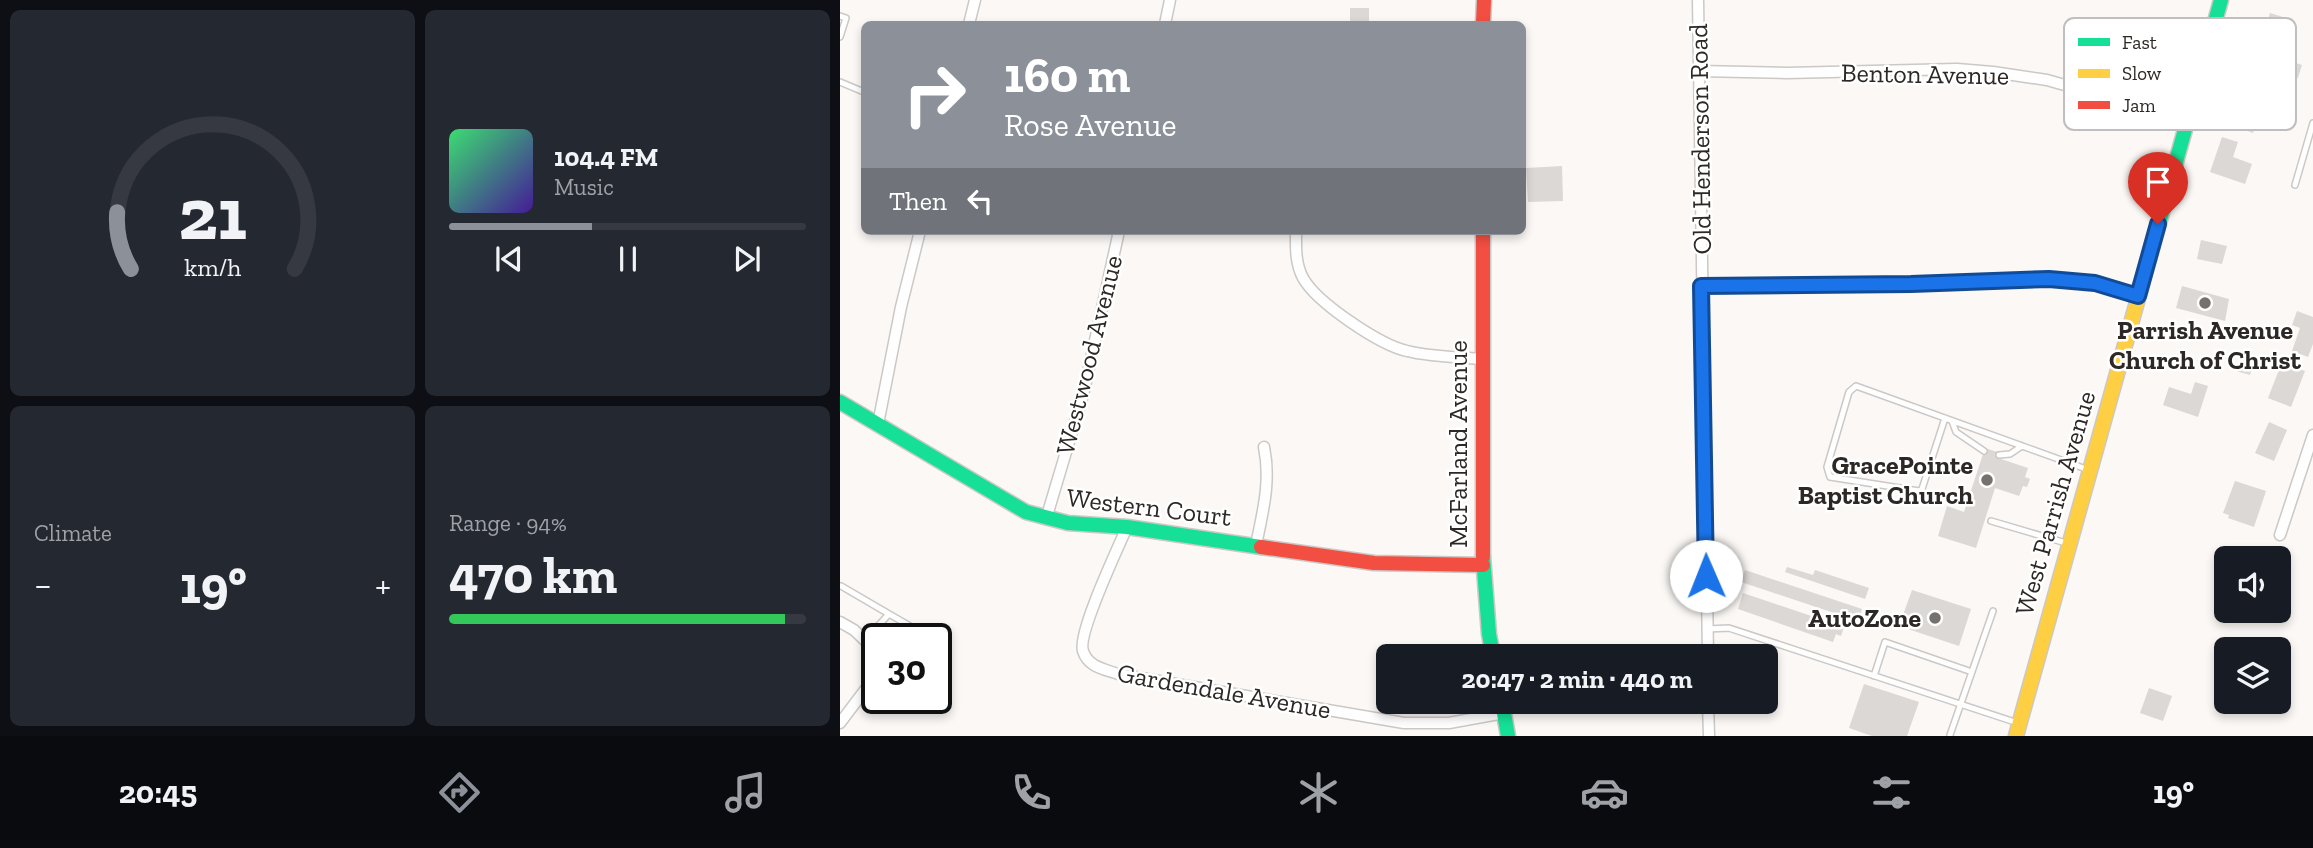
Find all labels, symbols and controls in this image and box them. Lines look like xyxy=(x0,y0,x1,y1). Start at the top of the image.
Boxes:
legend xyxy=(2064,18,2296,130)
street label: Old Henderson Road xyxy=(1682,23,1718,255)
text: Fast xyxy=(2122,31,2157,54)
text: 160 m xyxy=(1004,46,1130,105)
icon: right xyxy=(889,49,980,140)
street label: Benton Avenue xyxy=(1841,57,2009,91)
text: Slow xyxy=(2122,62,2162,85)
text: Jam xyxy=(2122,94,2156,117)
text: Rose Avenue xyxy=(1004,106,1177,144)
text: 104.4 FM xyxy=(554,141,658,173)
pin xyxy=(2128,152,2188,224)
icon: arrive xyxy=(2139,163,2177,201)
text: 21 xyxy=(178,171,247,259)
text: Music xyxy=(554,173,614,201)
icon: left xyxy=(961,182,999,220)
text: Then xyxy=(889,185,947,217)
icon: previous xyxy=(490,240,528,278)
icon: pause xyxy=(609,240,647,278)
icon: next xyxy=(728,240,766,278)
text: km/h xyxy=(184,252,241,282)
street label: Westwood Avenue xyxy=(1049,252,1129,458)
marker: Parrish Avenue Church of Christ xyxy=(2197,295,2213,311)
place label: Parrish Avenue Church of Christ xyxy=(2109,314,2302,376)
street label: McFarland Avenue xyxy=(1442,340,1474,548)
street label: West Parrish Avenue xyxy=(2008,387,2102,619)
place label: GracePointe Baptist Church xyxy=(1798,449,1973,511)
marker: GracePointe Baptist Church xyxy=(1979,472,1995,488)
street label: Western Court xyxy=(1065,481,1233,533)
text: Range · 94% xyxy=(449,509,567,537)
text: Climate xyxy=(34,519,112,547)
position arrow xyxy=(1669,539,1743,613)
text: 470 km xyxy=(449,544,617,606)
map controls xyxy=(2214,546,2291,714)
button: sound xyxy=(2214,546,2291,623)
text: 19° xyxy=(180,554,247,616)
text: − xyxy=(34,562,52,608)
text: + xyxy=(375,562,391,608)
place label: AutoZone xyxy=(1808,602,1921,634)
marker: AutoZone xyxy=(1927,610,1943,626)
speed limit sign: 30 xyxy=(861,623,952,714)
button: layers xyxy=(2214,637,2291,714)
street label: Gardendale Avenue xyxy=(1115,656,1333,726)
text: 20:47 · 2 min · 440 m xyxy=(1461,663,1693,695)
icon: directions xyxy=(435,768,484,817)
icon: music xyxy=(721,768,770,817)
icon: phone xyxy=(1007,768,1056,817)
icon: climate xyxy=(1294,768,1343,817)
icon: car xyxy=(1580,768,1629,817)
icon: filters xyxy=(1867,768,1916,817)
text: 20:45 xyxy=(119,773,197,811)
text: 19° xyxy=(2153,773,2194,811)

